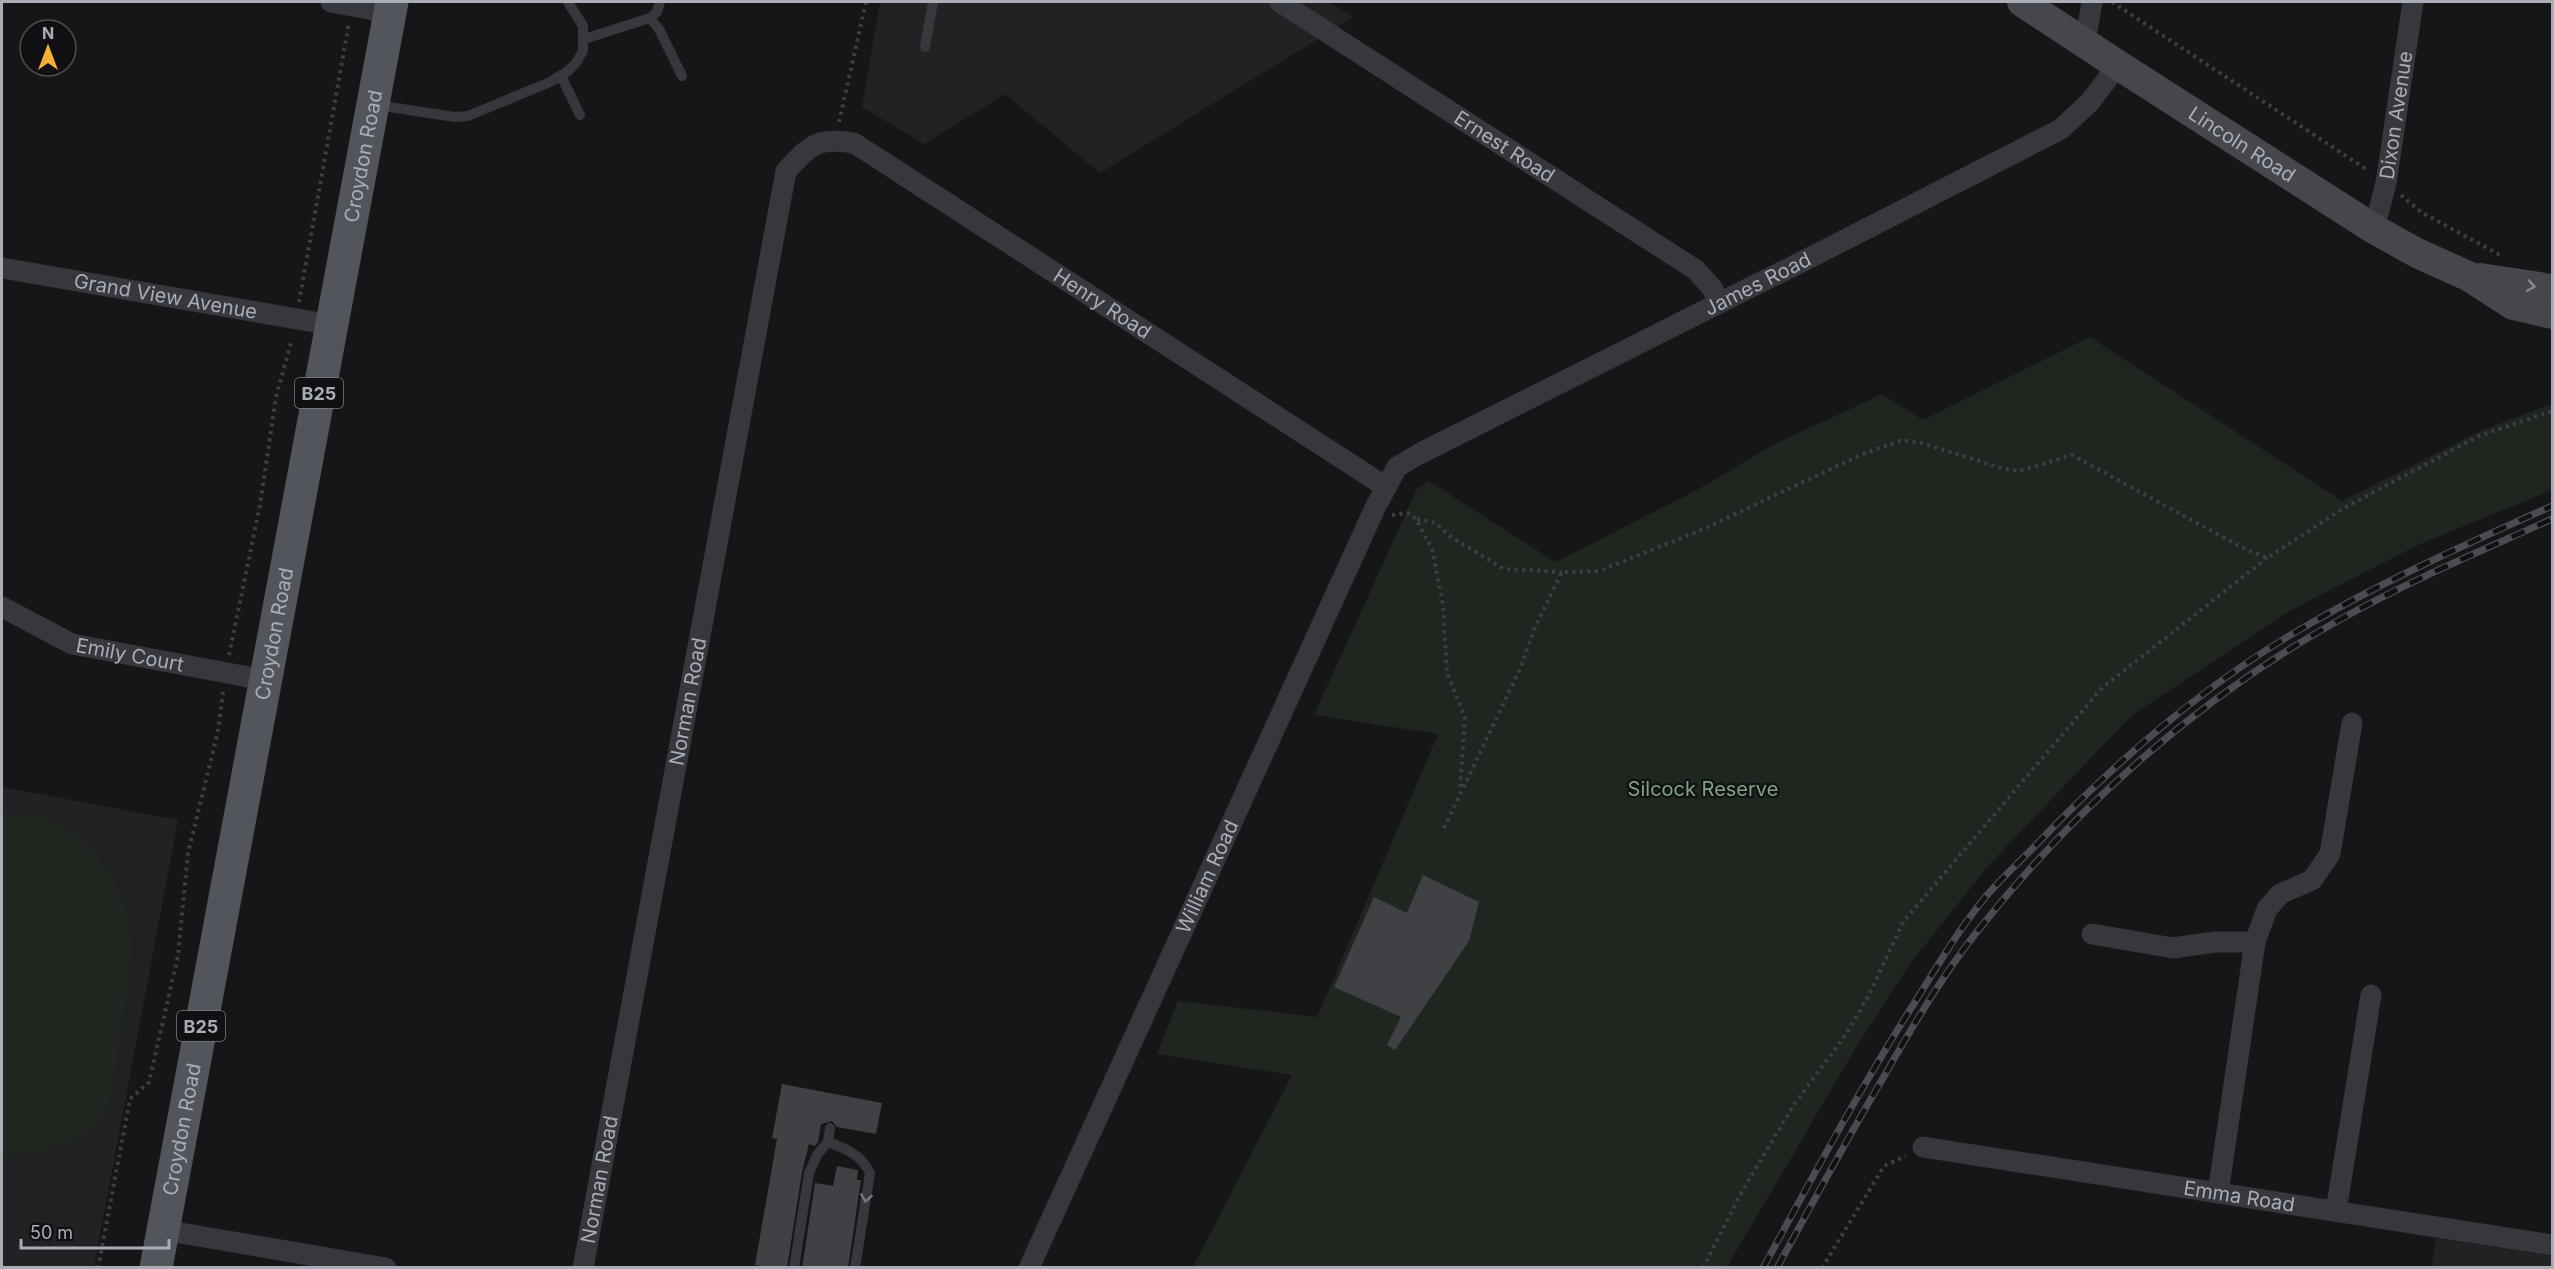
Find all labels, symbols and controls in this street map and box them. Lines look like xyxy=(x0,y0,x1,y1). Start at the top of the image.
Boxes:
north arrow xyxy=(18,18,78,78)
text: N xyxy=(42,23,54,43)
street label: Dixon Avenue xyxy=(2375,49,2418,181)
street label: Croydon Road xyxy=(339,88,387,224)
street label: Lincoln Road xyxy=(2184,101,2300,187)
street label: Ernest Road xyxy=(1450,106,1559,188)
street label: James Road xyxy=(1700,247,1815,321)
street label: Henry Road xyxy=(1049,263,1156,344)
street label: Grand View Avenue xyxy=(72,269,259,324)
one-way arrow xyxy=(2526,279,2536,291)
road number: B25 xyxy=(295,378,343,408)
street label: Croydon Road xyxy=(250,566,298,702)
street label: Emily Court xyxy=(74,633,186,677)
street label: Norman Road xyxy=(664,636,711,767)
park label: Silcock Reserve xyxy=(1628,777,1778,801)
street label: William Road xyxy=(1171,816,1243,937)
road number: B25 xyxy=(177,1011,225,1041)
street label: Croydon Road xyxy=(158,1061,206,1198)
street label: Norman Road xyxy=(576,1114,623,1245)
street label: Emma Road xyxy=(2182,1176,2296,1217)
one-way arrow xyxy=(861,1193,873,1202)
scale bar xyxy=(21,1212,170,1250)
text: 50 m xyxy=(30,1222,73,1243)

